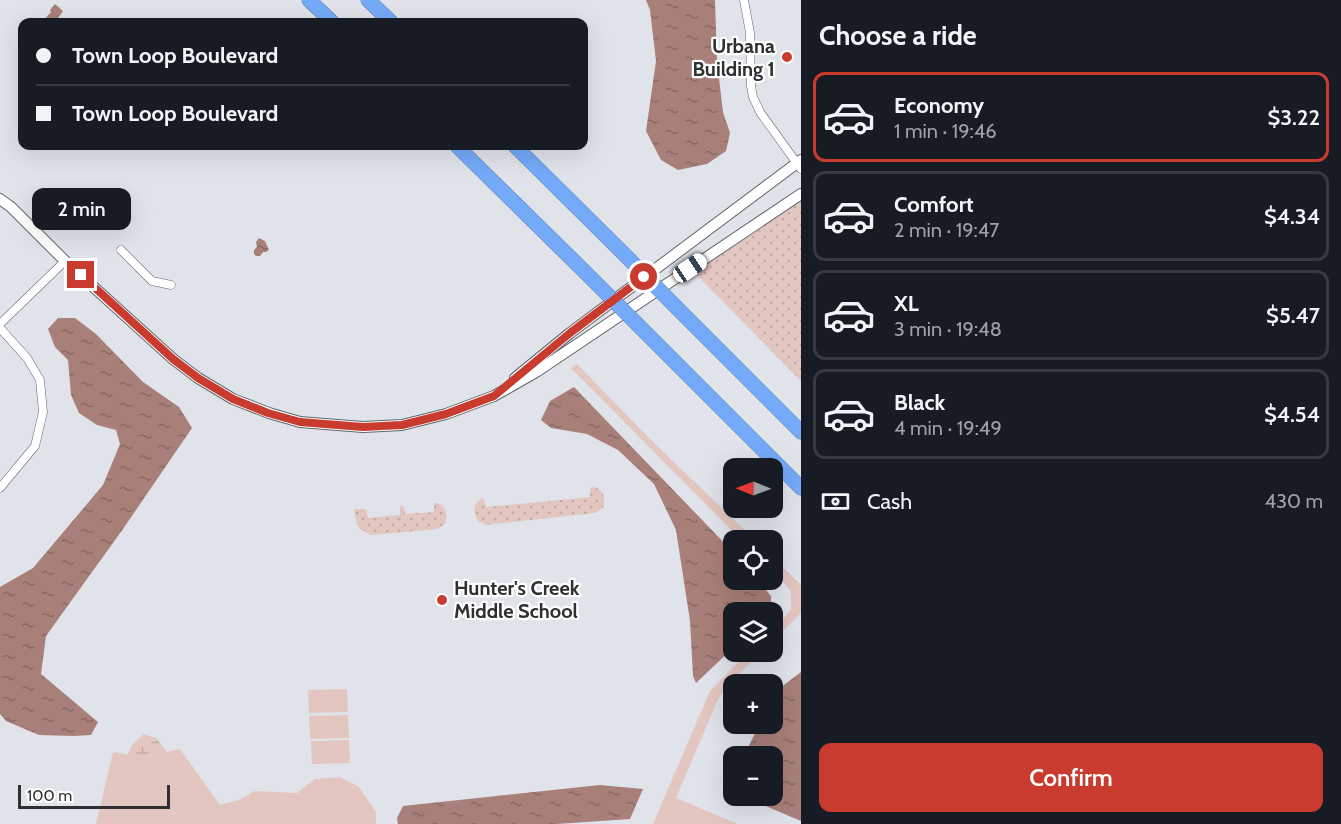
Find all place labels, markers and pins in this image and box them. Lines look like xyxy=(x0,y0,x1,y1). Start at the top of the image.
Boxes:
place label: Urbana Building 1 xyxy=(692,34,775,81)
marker: Urbana Building 1 xyxy=(780,50,794,64)
place label: Hunter's Creek Middle School xyxy=(454,576,580,623)
marker: Hunter's Creek Middle School xyxy=(435,593,449,607)

